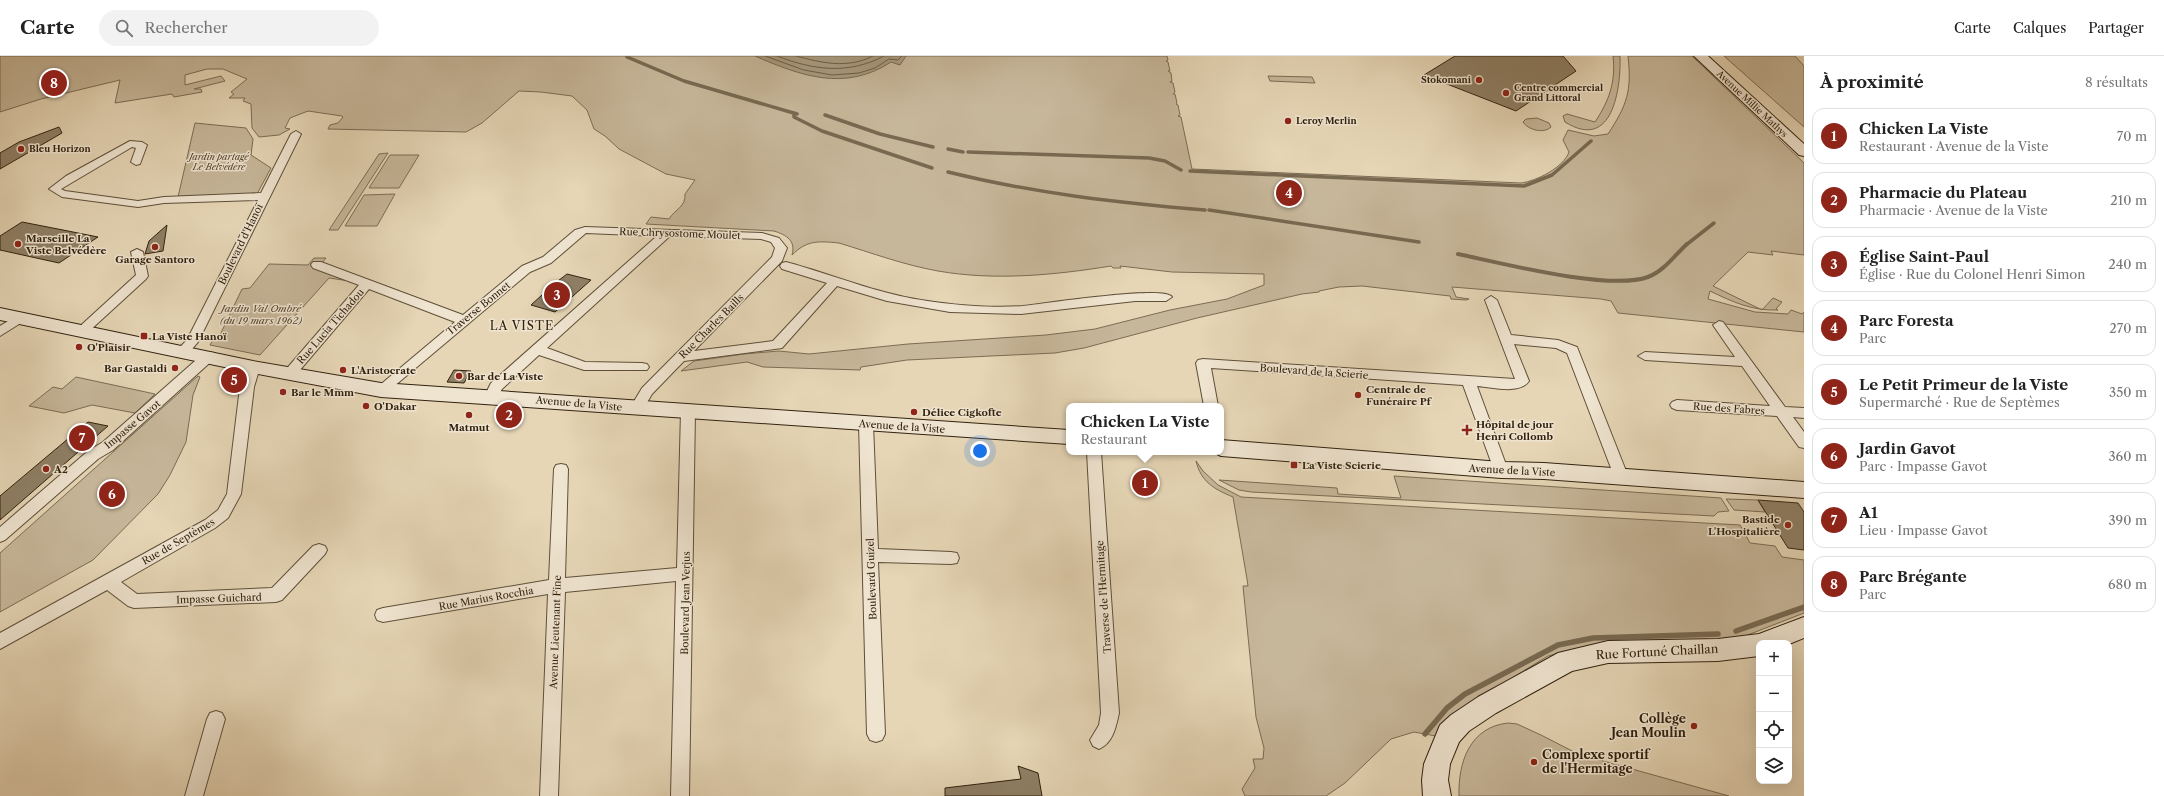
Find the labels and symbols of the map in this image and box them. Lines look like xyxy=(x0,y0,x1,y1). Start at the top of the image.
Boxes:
street label: Avenue Millie Mathys xyxy=(1714,67,1790,139)
pin: 8 xyxy=(41,68,67,98)
place label: Stokomani xyxy=(1421,74,1472,85)
marker: Stokomani xyxy=(1474,75,1484,85)
place label: Centre commercial Grand Littoral xyxy=(1514,82,1603,103)
marker: Centre commercial Grand Littoral xyxy=(1501,88,1511,98)
place label: Leroy Merlin xyxy=(1296,115,1357,126)
marker: Leroy Merlin xyxy=(1283,116,1293,126)
place label: Bleu Horizon xyxy=(29,143,91,154)
marker: Bleu Horizon xyxy=(16,144,26,154)
park label: Jardin partagé Le Belvédère xyxy=(186,151,249,172)
pin: 4 xyxy=(1276,178,1302,208)
street label: Boulevard d'Hanoï xyxy=(215,201,266,287)
street label: Rue Chrysostome Moulet xyxy=(619,225,741,242)
place label: Marseille La Viste Belvédère xyxy=(25,232,106,257)
marker: Marseille La Viste Belvédère xyxy=(13,239,23,249)
marker: Garage Santoro xyxy=(150,242,160,252)
place label: Garage Santoro xyxy=(115,253,195,266)
street label: Traverse Bonnet xyxy=(444,278,513,338)
pin: 3 xyxy=(544,280,570,310)
street label: Rue Lucia Tichadou xyxy=(294,286,367,367)
street label: Rue Charles Baills xyxy=(676,291,746,361)
park label: Jardin Val Ombré (du 19 mars 1962) xyxy=(218,302,303,327)
district label: LA VISTE xyxy=(490,318,554,333)
place label: La Viste Hanoï xyxy=(152,330,227,343)
marker: La Viste Hanoï xyxy=(139,331,149,341)
place label: O'Plaisir xyxy=(87,341,131,354)
marker: O'Plaisir xyxy=(74,342,84,352)
street label: Boulevard de la Scierie xyxy=(1259,361,1369,382)
place label: Bar Gastaldi xyxy=(104,362,167,375)
marker: Bar Gastaldi xyxy=(170,363,180,373)
place label: L'Aristocrate xyxy=(351,364,416,377)
pin: 5 xyxy=(221,365,247,395)
marker: L'Aristocrate xyxy=(338,365,348,375)
place label: Bar de La Viste xyxy=(467,370,543,383)
marker: Bar de La Viste xyxy=(454,371,464,381)
place label: Centrale de Funéraire Pf xyxy=(1366,383,1433,408)
place label: Bar le Mmm xyxy=(291,386,354,399)
marker: Bar le Mmm xyxy=(278,387,288,397)
marker: Centrale de Funéraire Pf xyxy=(1353,390,1363,400)
street label: Avenue de la Viste xyxy=(534,393,623,414)
street label: Impasse Gavot xyxy=(102,397,163,452)
place label: O'Dakar xyxy=(374,400,416,413)
pin: 2 xyxy=(496,400,522,430)
street label: Rue des Fabres xyxy=(1693,400,1765,417)
marker: O'Dakar xyxy=(361,401,371,411)
place label: Délice Cigkofte xyxy=(922,406,1002,419)
marker: Délice Cigkofte xyxy=(909,407,919,417)
marker: Matmut xyxy=(464,410,474,420)
street label: Avenue de la Viste xyxy=(857,417,946,436)
place label: Hôpital de jour Henri Collomb xyxy=(1476,418,1554,443)
place label: Matmut xyxy=(449,421,489,434)
pin: 7 xyxy=(69,423,95,453)
marker: Hôpital de jour Henri Collomb xyxy=(1461,424,1473,436)
your location xyxy=(970,441,990,461)
place label: La Viste Scierie xyxy=(1302,459,1381,472)
marker: La Viste Scierie xyxy=(1289,460,1299,470)
street label: Avenue de la Viste xyxy=(1467,462,1556,479)
place label: A2 xyxy=(53,463,68,476)
marker: A2 xyxy=(41,464,51,474)
pin: 1 xyxy=(1132,468,1158,498)
pin: 6 xyxy=(99,479,125,509)
place label: Bastide L'Hospitalière xyxy=(1708,513,1780,538)
street label: Rue de Septèmes xyxy=(139,515,217,568)
marker: Bastide L'Hospitalière xyxy=(1783,520,1793,530)
street label: Boulevard Guizel xyxy=(864,538,879,620)
street label: Traverse de l'Hermitage xyxy=(1093,540,1114,654)
street label: Boulevard Jean Verjus xyxy=(678,551,693,655)
street label: Avenue Lieutenant Fine xyxy=(547,574,564,690)
street label: Rue Marius Rocchia xyxy=(438,584,535,613)
street label: Impasse Guichard xyxy=(176,591,262,606)
street label: Rue Fortuné Chaillan xyxy=(1595,641,1719,662)
place label: Collège Jean Moulin xyxy=(1609,711,1687,740)
marker: Collège Jean Moulin xyxy=(1689,721,1699,731)
place label: Complexe sportif de l'Hermitage xyxy=(1542,747,1651,776)
marker: Complexe sportif de l'Hermitage xyxy=(1529,757,1539,767)

